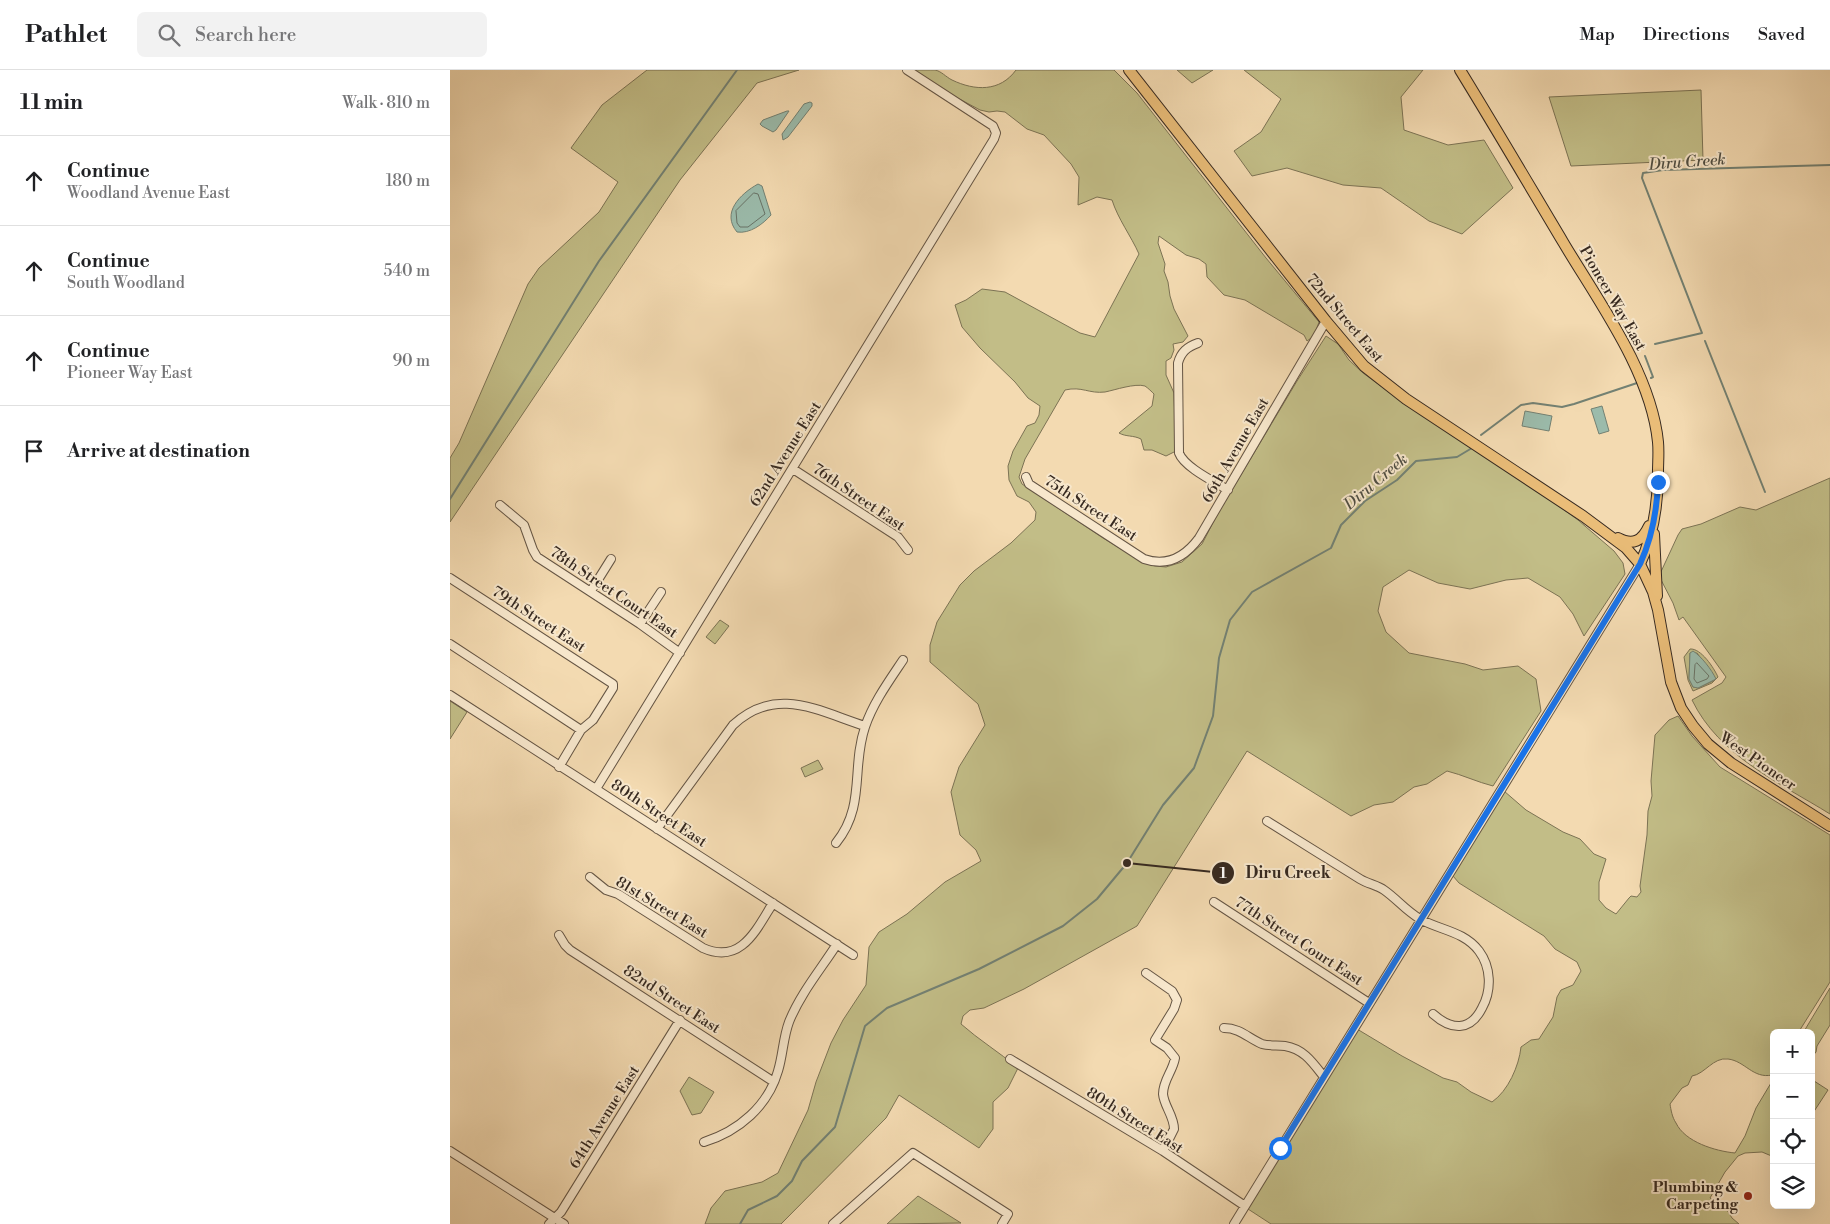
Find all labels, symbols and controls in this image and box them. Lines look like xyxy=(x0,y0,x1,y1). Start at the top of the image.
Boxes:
search box xyxy=(137,12,487,57)
text: Pathlet xyxy=(25,20,107,50)
icon: search xyxy=(155,21,183,49)
text: Search here xyxy=(195,23,296,47)
text: Map xyxy=(1579,23,1615,46)
text: Directions xyxy=(1643,23,1730,46)
text: Saved xyxy=(1758,23,1805,46)
text: 11 min xyxy=(20,90,83,116)
text: Walk · 810 m xyxy=(342,93,430,113)
water label: Diru Creek xyxy=(1647,149,1726,175)
text: Continue xyxy=(67,159,150,183)
icon: ahead xyxy=(20,167,48,195)
text: 180 m xyxy=(386,171,430,191)
text: Woodland Avenue East xyxy=(67,183,230,203)
street label: Pioneer Way East xyxy=(1575,243,1651,355)
text: Continue xyxy=(67,249,150,273)
icon: ahead xyxy=(20,257,48,285)
text: 540 m xyxy=(383,261,430,281)
street label: 72nd Street East xyxy=(1302,270,1388,367)
text: South Woodland xyxy=(67,273,185,293)
text: Continue xyxy=(67,339,150,363)
icon: ahead xyxy=(20,347,48,375)
text: 90 m xyxy=(392,351,430,371)
text: Pioneer Way East xyxy=(67,363,193,383)
street label: 66th Avenue East xyxy=(1198,394,1274,506)
street label: 62nd Avenue East xyxy=(745,397,826,510)
icon: arrive xyxy=(20,437,48,465)
text: Arrive at destination xyxy=(67,439,250,463)
water label: Diru Creek xyxy=(1339,449,1412,515)
street label: 76th Street East xyxy=(809,459,909,536)
street label: 75th Street East xyxy=(1041,471,1141,546)
route end xyxy=(1647,471,1670,494)
street label: 78th Street Court East xyxy=(546,542,682,643)
street label: 79th Street East xyxy=(488,582,590,657)
street label: West Pioneer xyxy=(1715,727,1800,795)
street label: 80th Street East xyxy=(607,775,711,852)
callout: Diru Creek xyxy=(1210,857,1340,888)
text: Diru Creek xyxy=(1245,863,1332,883)
text: 1 xyxy=(1219,864,1227,883)
street label: 81st Street East xyxy=(612,872,712,943)
street label: 77th Street Court East xyxy=(1231,893,1367,990)
street label: 82nd Street East xyxy=(620,961,724,1038)
map controls xyxy=(1770,1029,1815,1209)
button: + xyxy=(1770,1029,1815,1074)
street label: 64th Avenue East xyxy=(565,1061,644,1172)
button: − xyxy=(1770,1074,1815,1119)
street label: 80th Street East xyxy=(1083,1083,1187,1158)
button: locate xyxy=(1770,1119,1815,1164)
route start xyxy=(1269,1137,1292,1160)
button: layers xyxy=(1770,1164,1815,1209)
place label: Plumbing & Carpeting xyxy=(1653,1178,1739,1214)
marker: Plumbing & Carpeting xyxy=(1742,1190,1754,1202)

